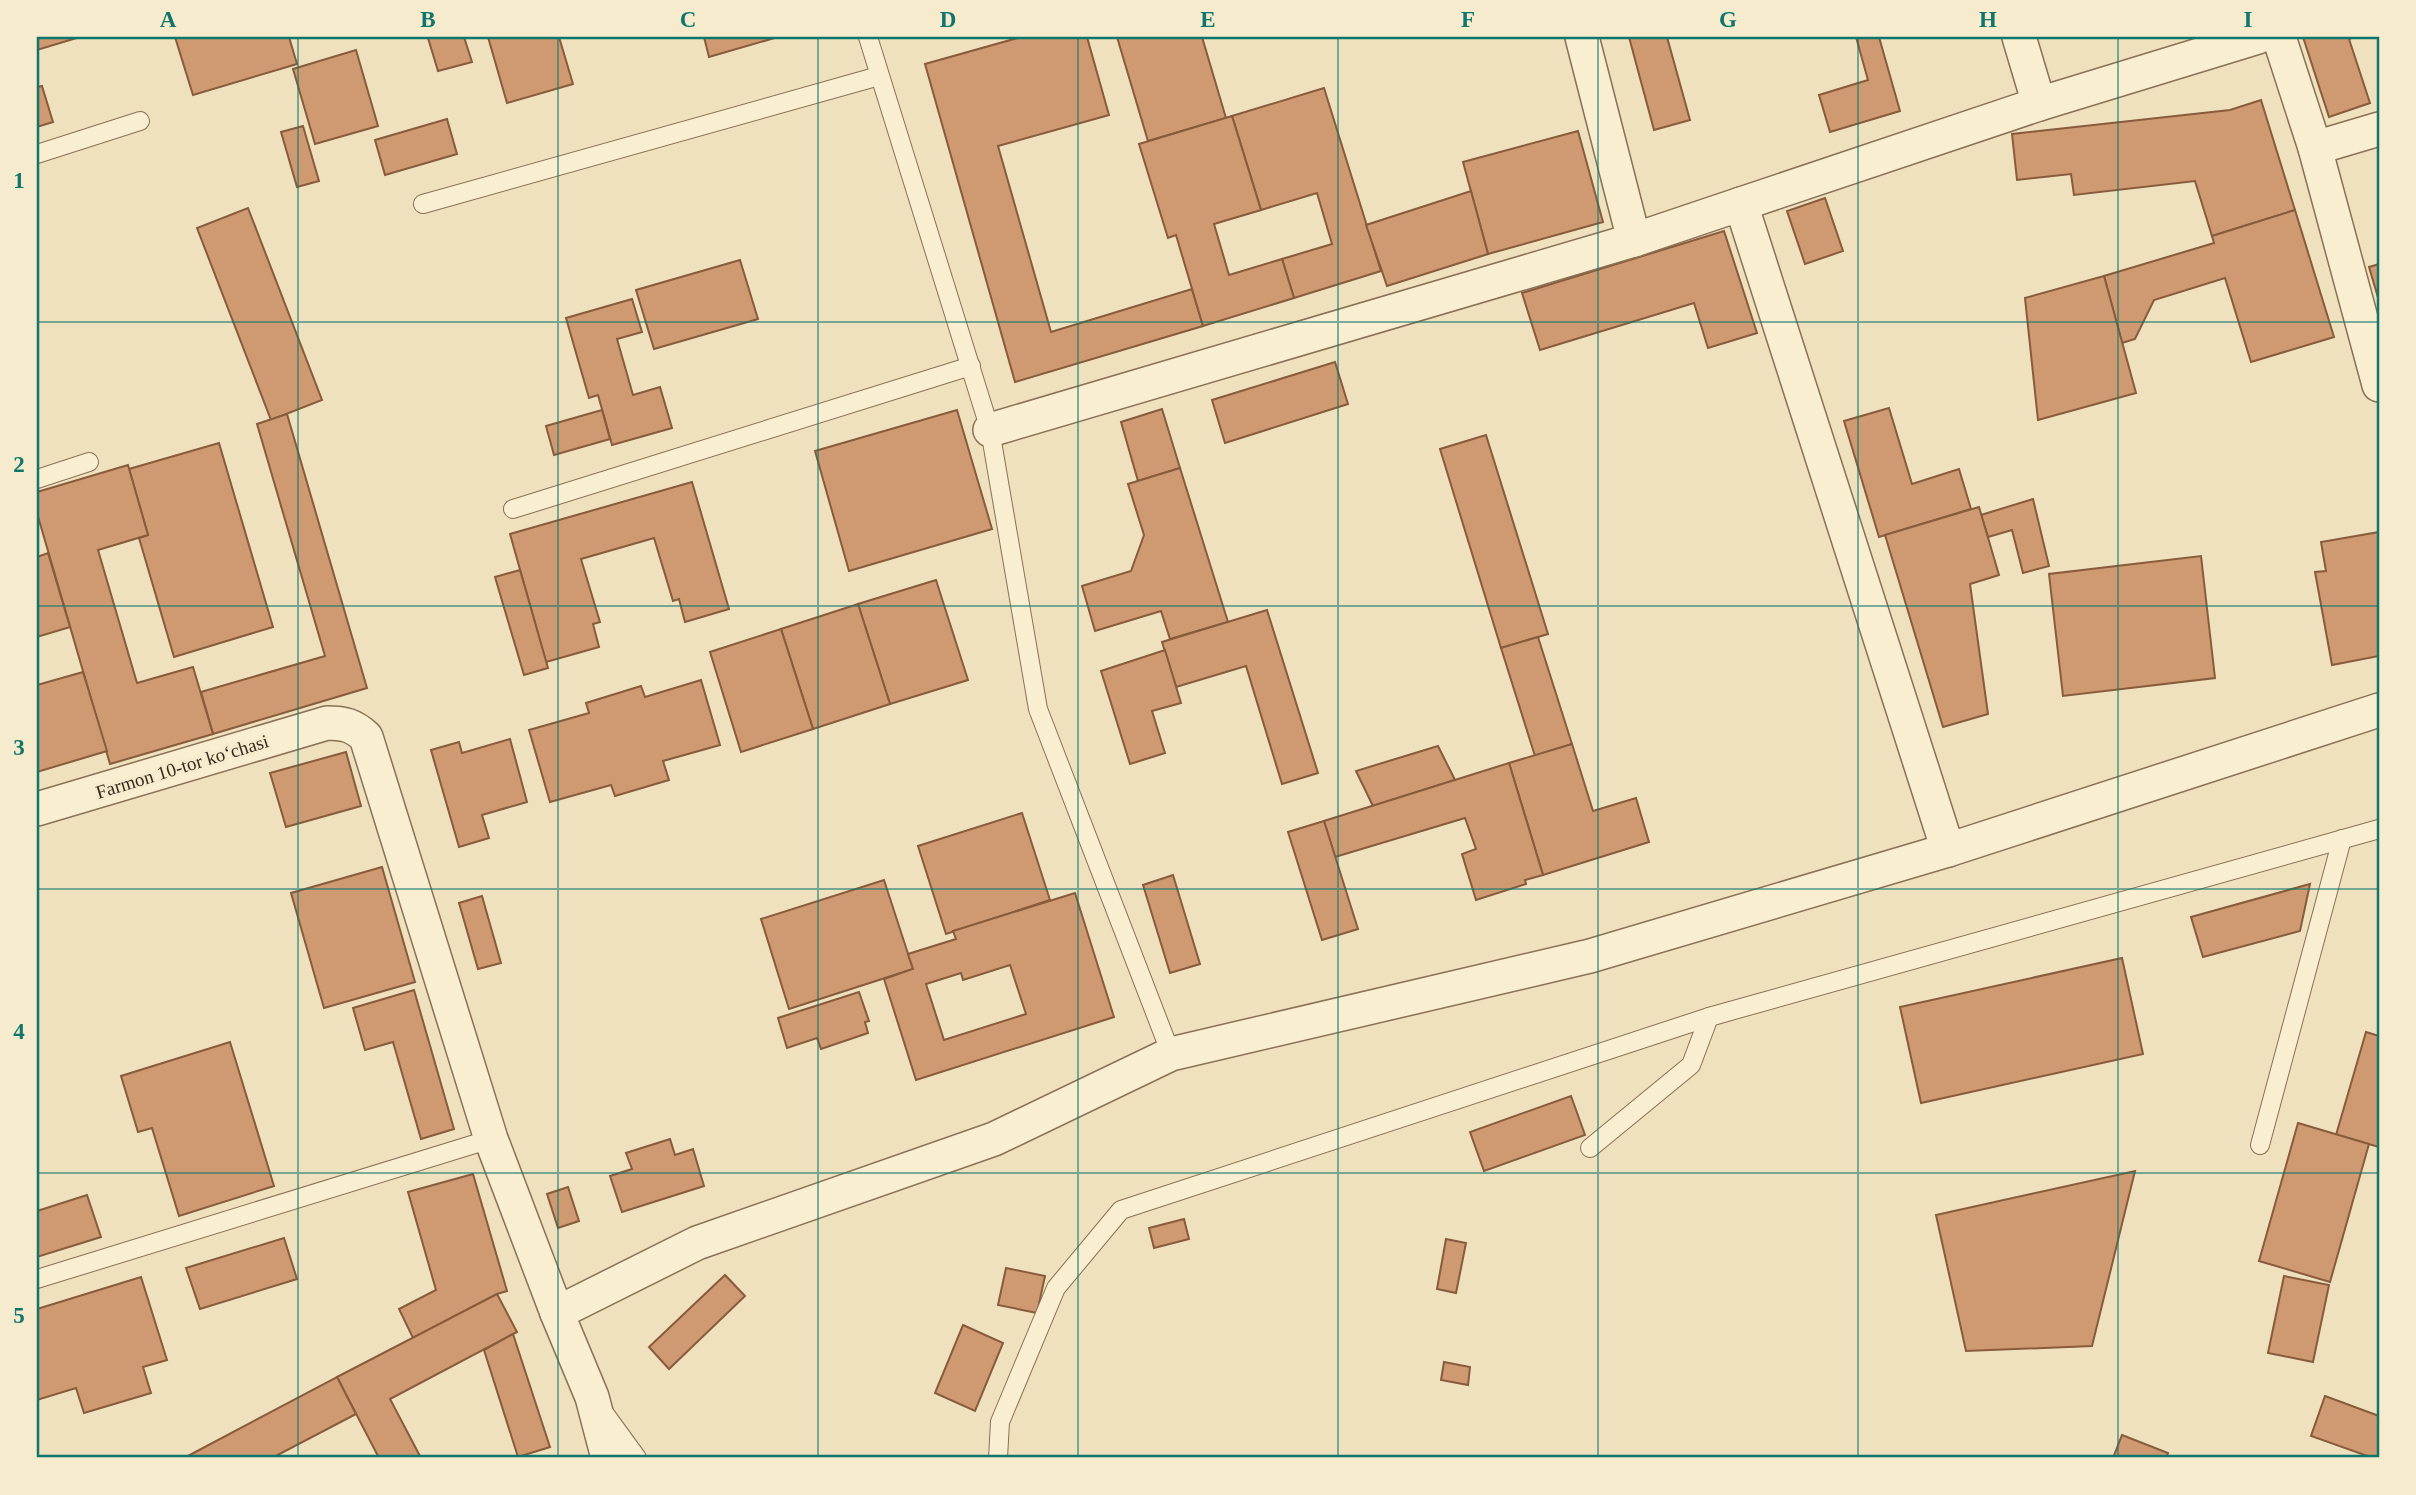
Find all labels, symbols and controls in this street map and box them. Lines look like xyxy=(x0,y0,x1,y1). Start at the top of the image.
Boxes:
text: A xyxy=(160,7,177,32)
text: B xyxy=(420,7,436,32)
text: C xyxy=(680,7,696,32)
text: D xyxy=(940,7,956,32)
text: E xyxy=(1200,7,1216,32)
text: F xyxy=(1461,7,1475,32)
text: G xyxy=(1719,7,1737,32)
text: H xyxy=(1979,7,1997,32)
text: I xyxy=(2244,7,2253,32)
text: 1 xyxy=(13,168,25,193)
text: 2 xyxy=(13,452,25,477)
street label: Farmon 10-tor koʻchasi xyxy=(93,730,271,803)
text: 3 xyxy=(13,735,25,760)
text: 4 xyxy=(13,1019,25,1044)
text: 5 xyxy=(13,1303,25,1328)

